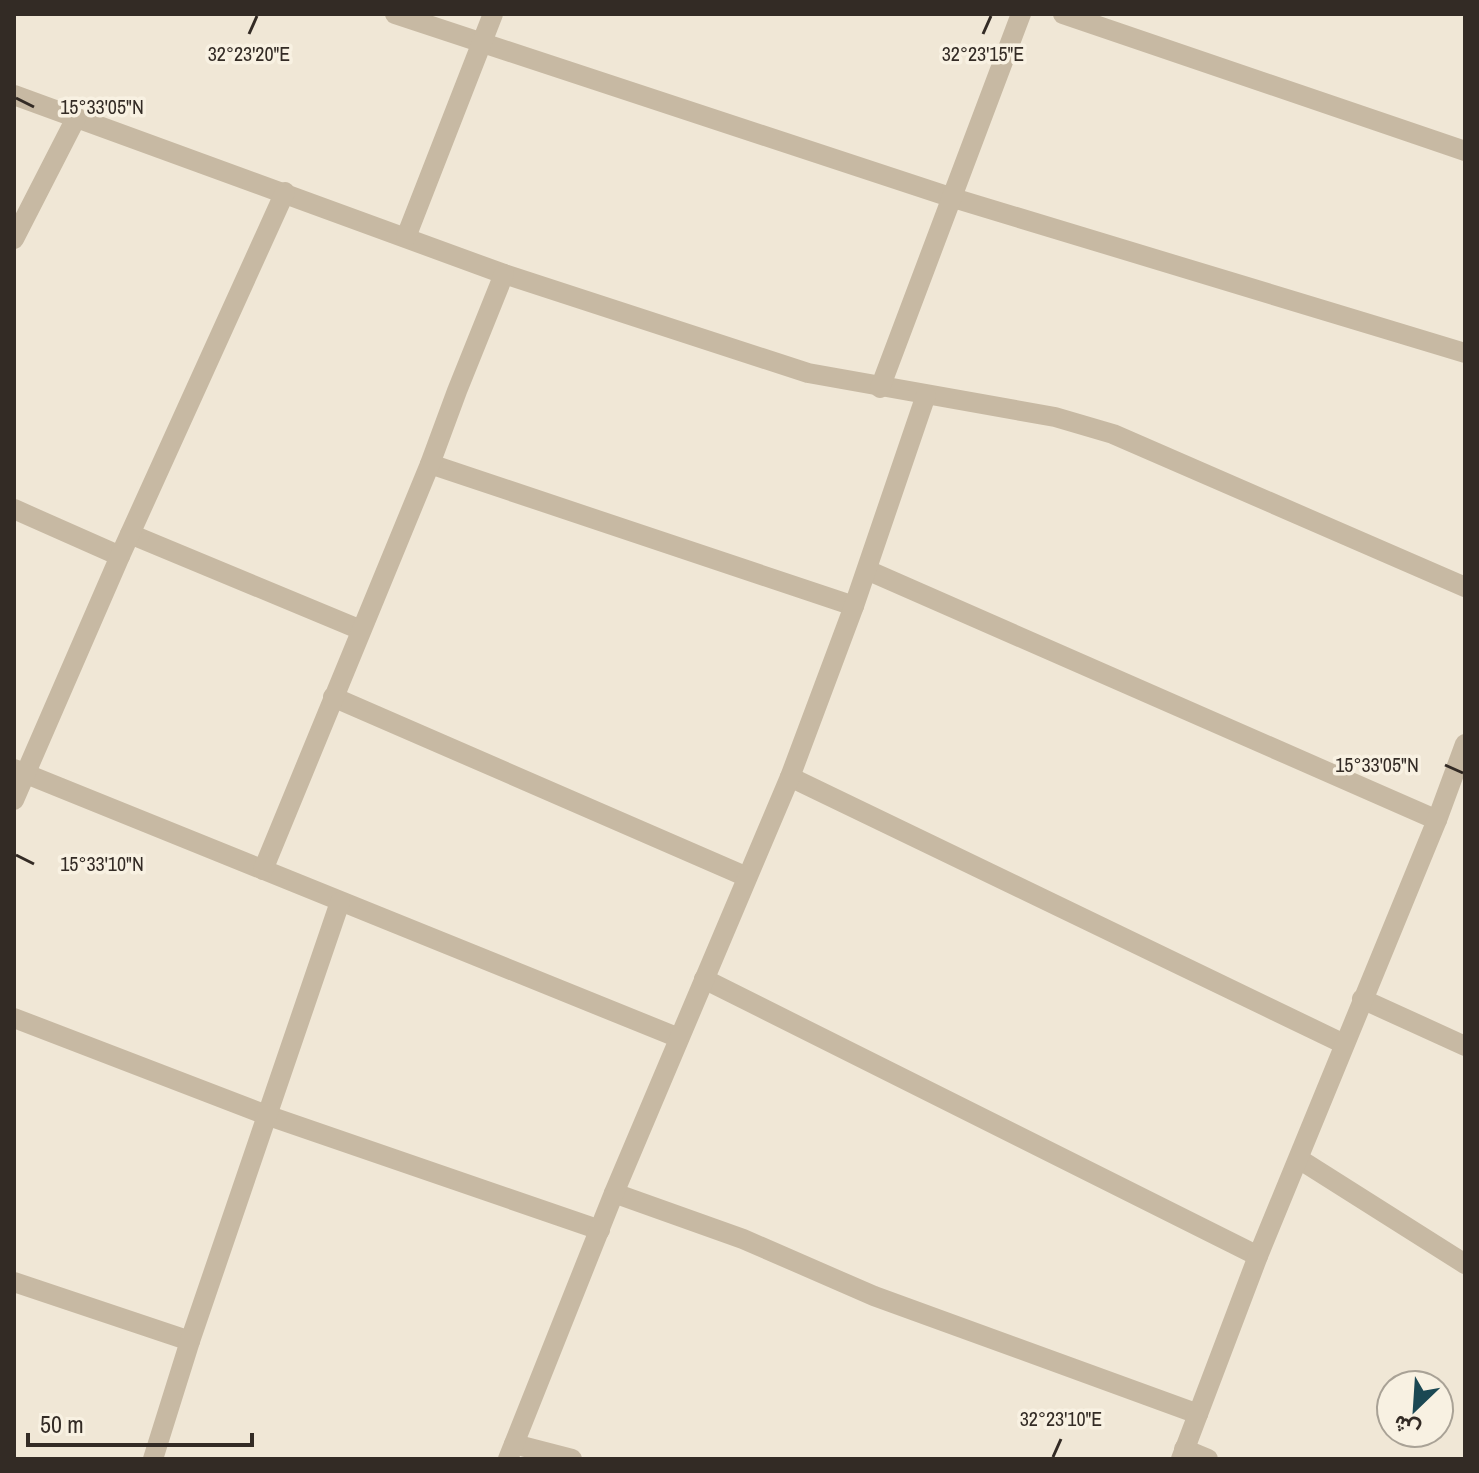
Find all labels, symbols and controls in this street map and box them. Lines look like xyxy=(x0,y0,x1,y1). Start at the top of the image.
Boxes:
text: 32°23'20"E xyxy=(208,40,290,67)
text: 32°23'15"E xyxy=(942,40,1024,67)
text: 15°33'05"N xyxy=(60,93,144,120)
text: 15°33'05"N xyxy=(1335,751,1419,778)
text: 15°33'10"N xyxy=(60,850,144,877)
north arrow xyxy=(1375,1369,1455,1449)
scale bar xyxy=(28,1397,252,1447)
text: 32°23'10"E xyxy=(1020,1405,1102,1432)
text: 50 m xyxy=(40,1408,84,1440)
text: ش xyxy=(1388,1408,1425,1446)

